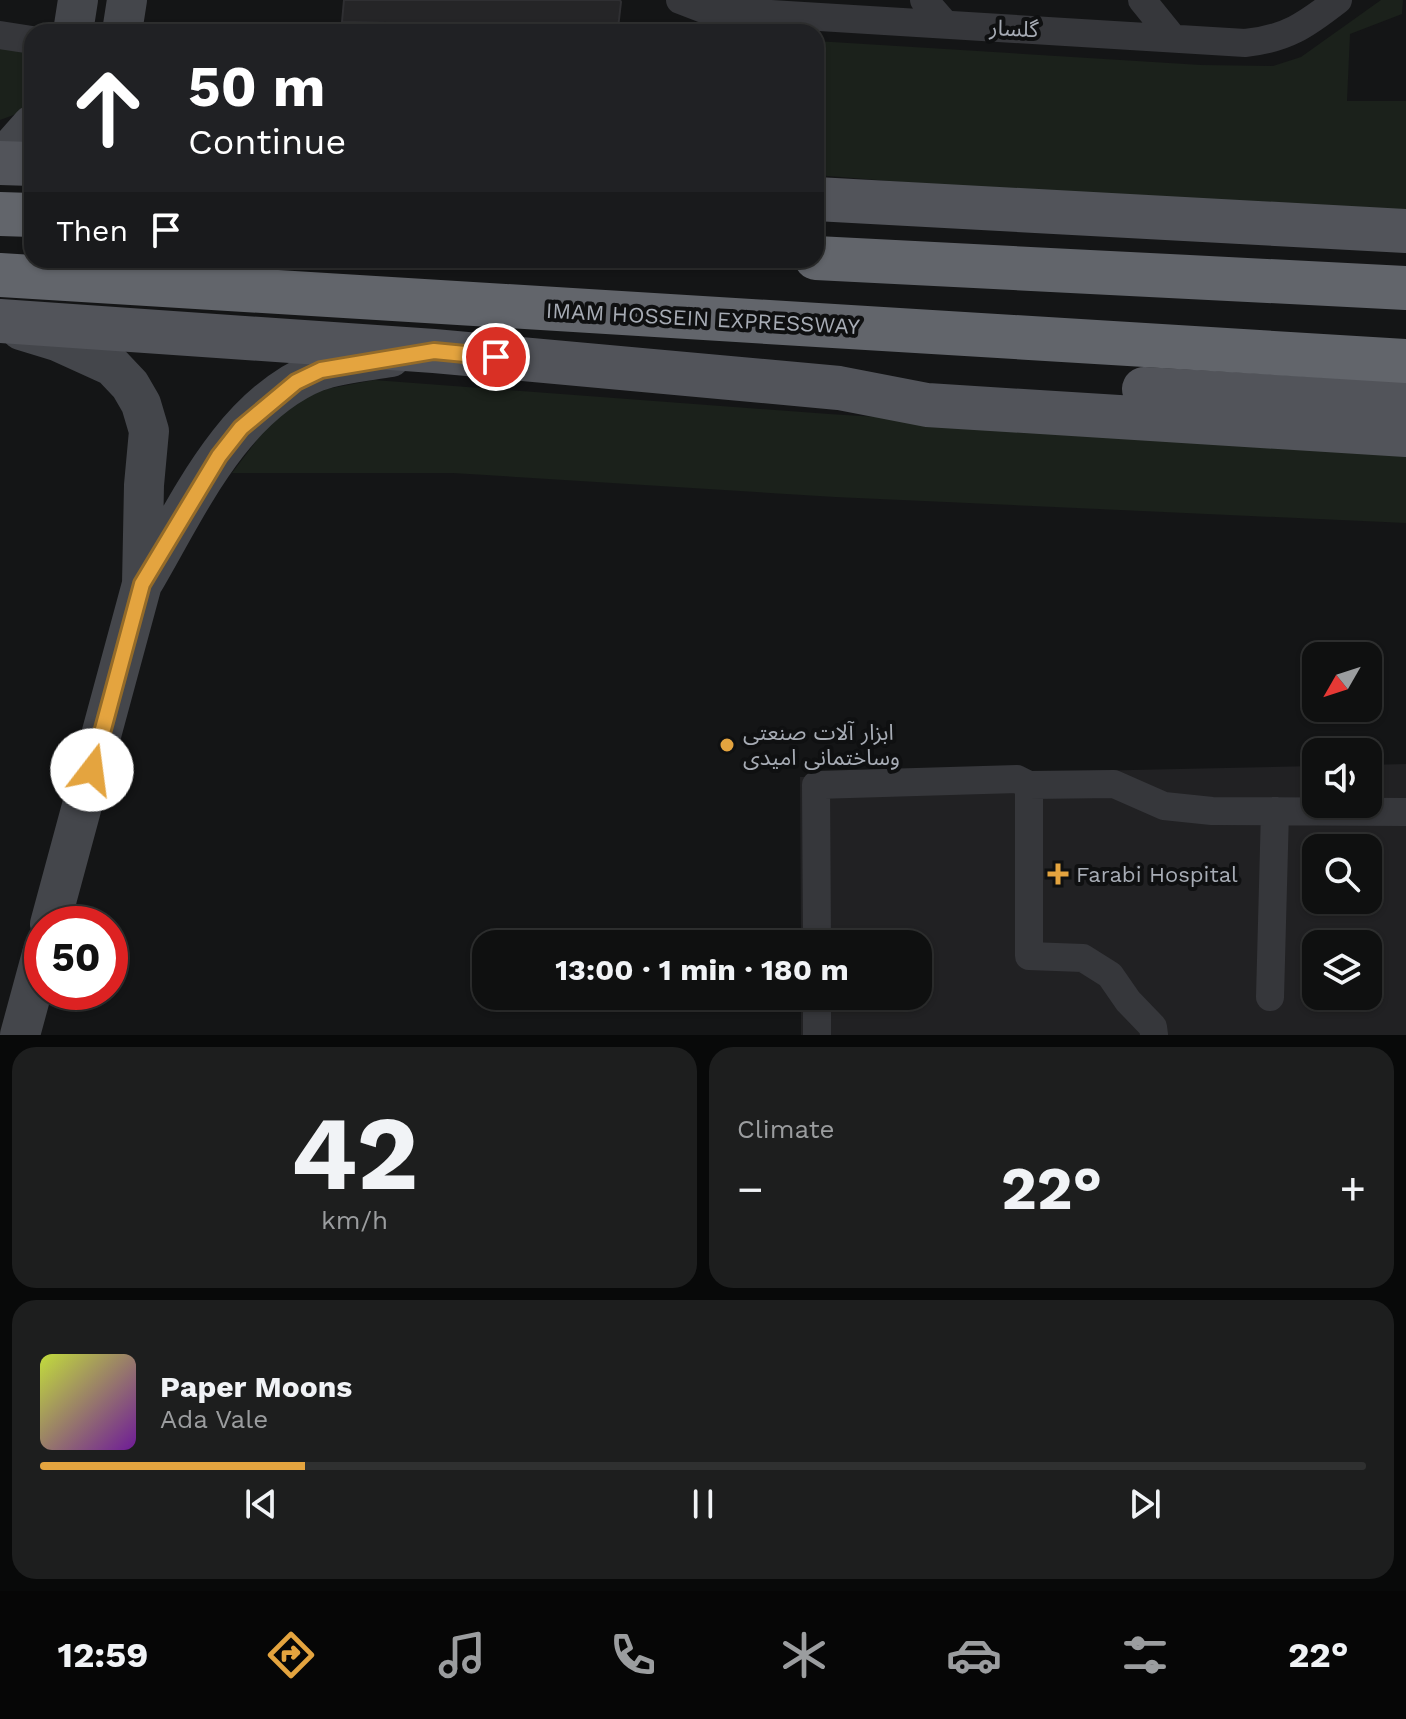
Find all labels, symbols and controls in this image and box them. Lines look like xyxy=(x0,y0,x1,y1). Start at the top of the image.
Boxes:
street label: گلسار xyxy=(988,15,1040,43)
text: 50 m xyxy=(188,54,325,120)
icon: ahead xyxy=(56,56,160,160)
text: Continue xyxy=(188,121,346,163)
icon: arrive xyxy=(144,208,188,252)
text: Then xyxy=(56,213,128,248)
street label: IMAM HOSSEIN EXPRESSWAY xyxy=(545,298,861,339)
pin xyxy=(462,323,530,391)
icon: arrive xyxy=(474,335,518,379)
north arrow xyxy=(1302,642,1382,722)
map controls xyxy=(1302,642,1382,1010)
place label: ابزار آلات صنعتی وساختمانی امیدی xyxy=(743,720,900,770)
position arrow xyxy=(50,728,134,812)
marker: ابزار آلات صنعتی وساختمانی امیدی xyxy=(718,736,736,754)
button: sound xyxy=(1302,738,1382,818)
button: search xyxy=(1302,834,1382,914)
place label: Farabi Hospital xyxy=(1076,862,1238,887)
marker: Farabi Hospital xyxy=(1047,863,1069,885)
speed limit sign: 50 xyxy=(24,906,128,1010)
button: layers xyxy=(1302,930,1382,1010)
text: 13:00 · 1 min · 180 m xyxy=(555,952,849,987)
text: 42 xyxy=(291,1092,418,1214)
text: Climate xyxy=(737,1114,835,1144)
text: 22° xyxy=(1001,1153,1102,1224)
text: − xyxy=(737,1163,764,1215)
text: + xyxy=(1339,1163,1366,1215)
text: km/h xyxy=(321,1205,388,1235)
text: Paper Moons xyxy=(160,1369,352,1404)
text: Ada Vale xyxy=(160,1404,268,1434)
icon: previous xyxy=(239,1482,283,1526)
icon: pause xyxy=(681,1482,725,1526)
icon: next xyxy=(1123,1482,1167,1526)
icon: directions xyxy=(263,1627,319,1683)
icon: music xyxy=(434,1627,490,1683)
icon: phone xyxy=(605,1627,661,1683)
icon: climate xyxy=(776,1627,832,1683)
icon: car xyxy=(946,1627,1002,1683)
icon: filters xyxy=(1117,1627,1173,1683)
text: 12:59 xyxy=(57,1634,148,1676)
text: 22° xyxy=(1288,1634,1349,1676)

